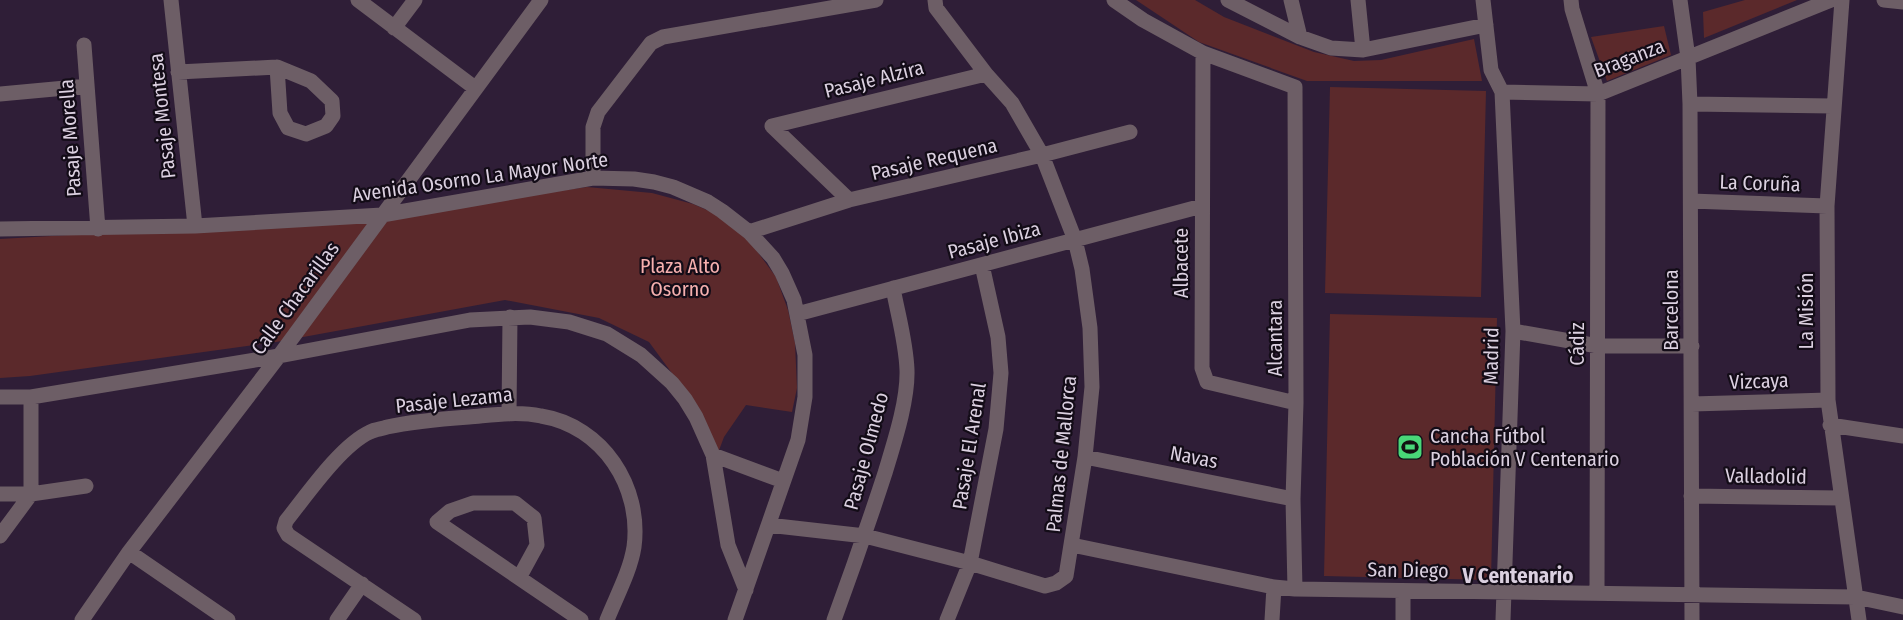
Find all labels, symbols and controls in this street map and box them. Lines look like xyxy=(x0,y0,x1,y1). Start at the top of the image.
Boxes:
street label: Braganza xyxy=(1590,34,1668,82)
street label: Pasaje Montesa xyxy=(143,52,181,180)
street label: Pasaje Alzira xyxy=(822,55,926,103)
street label: Pasaje Morella xyxy=(54,78,86,198)
street label: Pasaje Requena xyxy=(869,133,999,185)
street label: Avenida Osorno La Mayor Norte xyxy=(351,147,609,207)
street label: La Coruña xyxy=(1719,170,1801,196)
street label: Pasaje Ibiza xyxy=(945,216,1043,264)
street label: Albacete xyxy=(1169,228,1193,298)
street label: Calle Chacarillas xyxy=(246,237,344,359)
park label: Plaza Alto Osorno xyxy=(640,254,720,301)
street label: Barcelona xyxy=(1659,269,1683,351)
street label: La Misión xyxy=(1794,272,1818,350)
street label: Alcantara xyxy=(1263,300,1287,376)
street label: Cádiz xyxy=(1565,322,1589,366)
street label: Madrid xyxy=(1479,327,1503,385)
street label: Vizcaya xyxy=(1729,368,1789,394)
street label: Palmas de Mallorca xyxy=(1041,375,1081,533)
street label: Pasaje El Arenal xyxy=(947,381,991,511)
street label: Pasaje Lezama xyxy=(394,382,514,418)
street label: Pasaje Olmedo xyxy=(839,389,893,513)
place label: Cancha Fútbol Población V Centenario xyxy=(1430,424,1619,471)
sports icon: Cancha Fútbol Población V Centenario xyxy=(1395,432,1425,462)
street label: Navas xyxy=(1168,441,1220,473)
street label: Valladolid xyxy=(1725,463,1807,489)
street label: San Diego xyxy=(1367,557,1449,583)
district label: V Centenario xyxy=(1461,563,1574,589)

